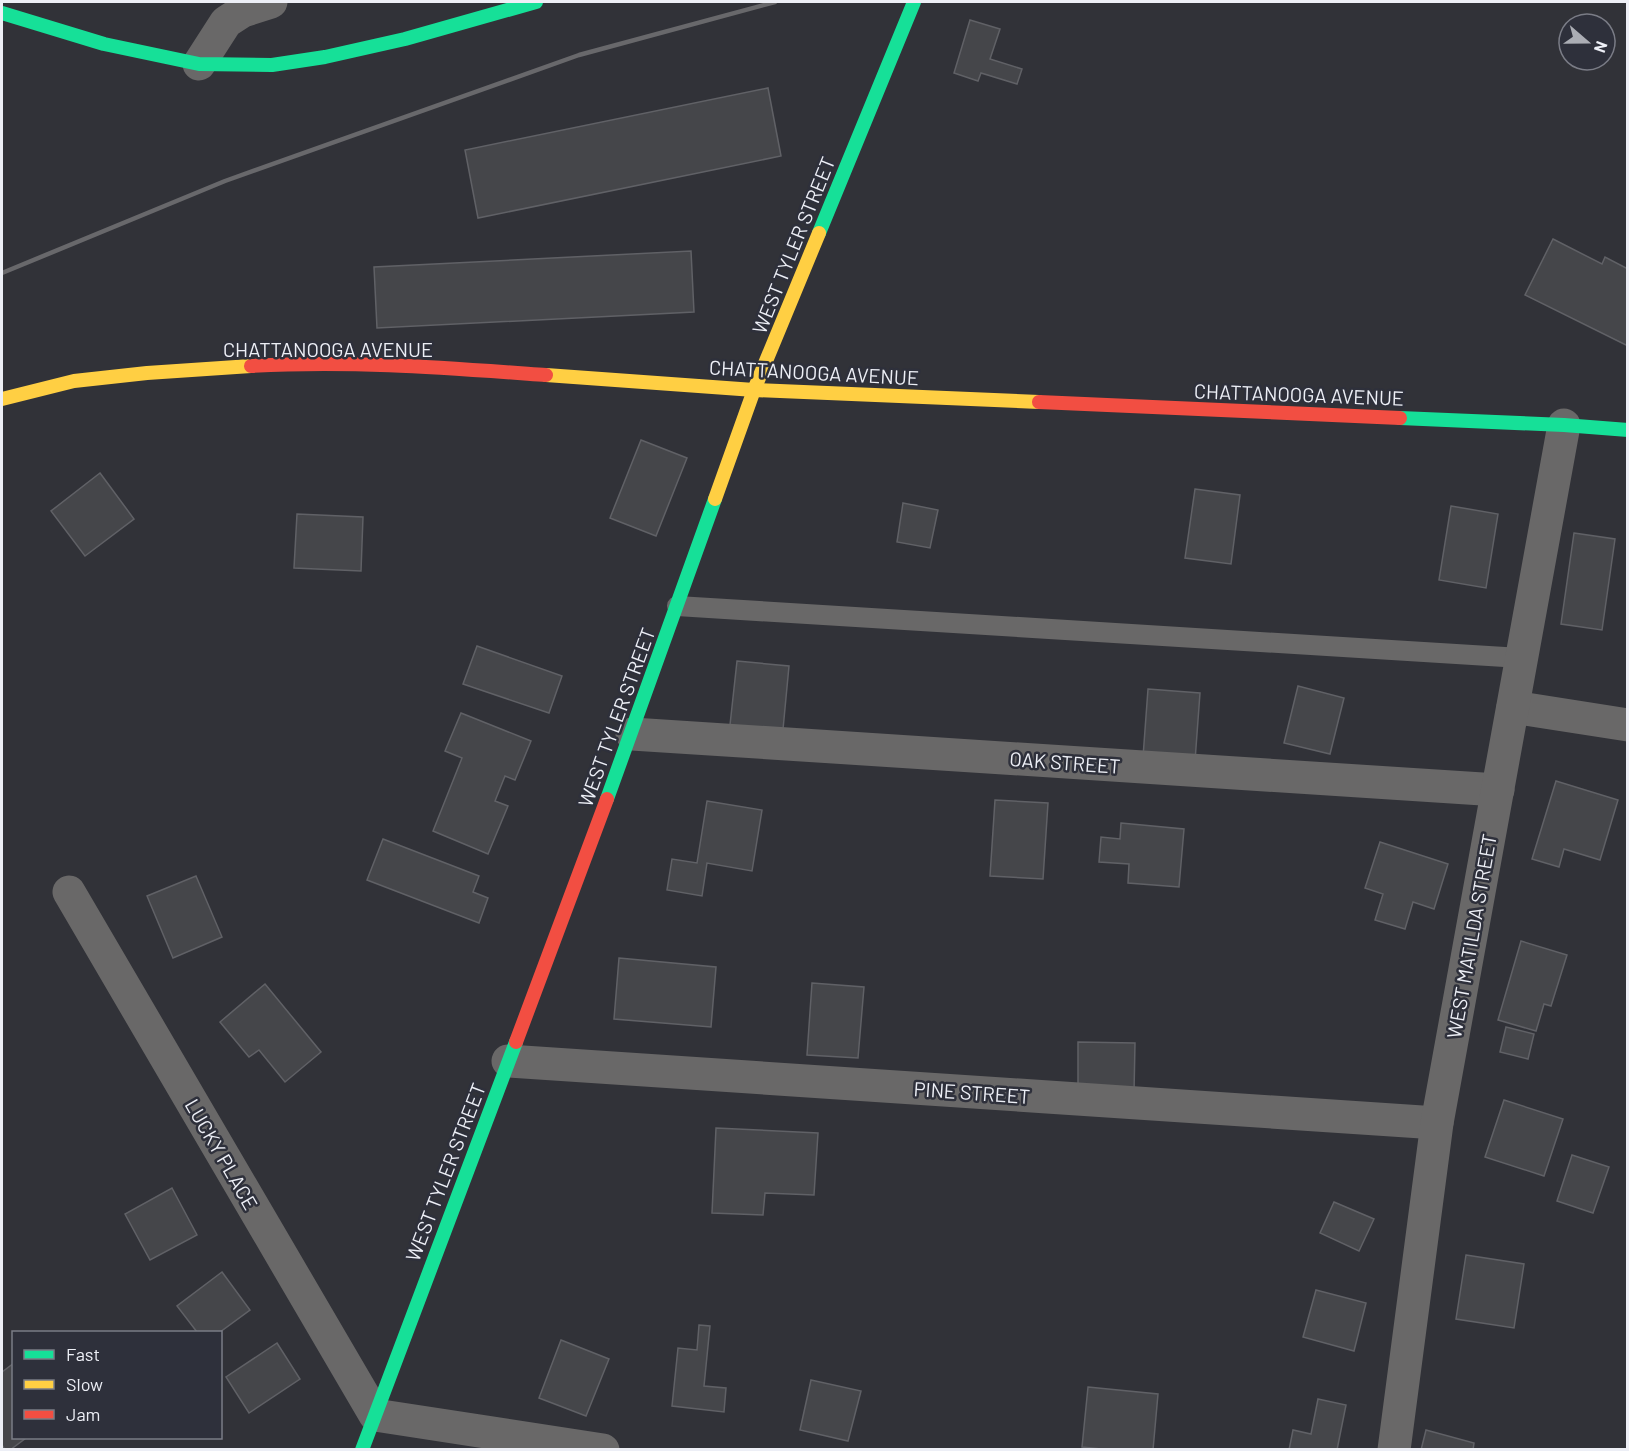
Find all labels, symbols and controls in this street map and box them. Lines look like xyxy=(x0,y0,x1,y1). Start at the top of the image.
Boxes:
north arrow xyxy=(1557,12,1617,72)
text: N xyxy=(1591,39,1612,56)
street label: WEST TYLER STREET xyxy=(746,153,840,337)
street label: CHATTANOOGA AVENUE xyxy=(223,337,433,361)
street label: CHATTANOOGA AVENUE xyxy=(708,355,920,389)
street label: CHATTANOOGA AVENUE xyxy=(1194,378,1404,410)
street label: WEST TYLER STREET xyxy=(572,624,660,810)
street label: OAK STREET xyxy=(1009,746,1121,778)
street label: WEST MATILDA STREET xyxy=(1441,832,1501,1040)
street label: PINE STREET xyxy=(913,1076,1031,1108)
street label: WEST TYLER STREET xyxy=(400,1080,490,1264)
street label: LUCKY PLACE xyxy=(181,1094,263,1214)
legend xyxy=(12,1331,222,1439)
text: Fast xyxy=(66,1343,100,1365)
text: Slow xyxy=(66,1373,103,1395)
text: Jam xyxy=(66,1403,100,1425)

